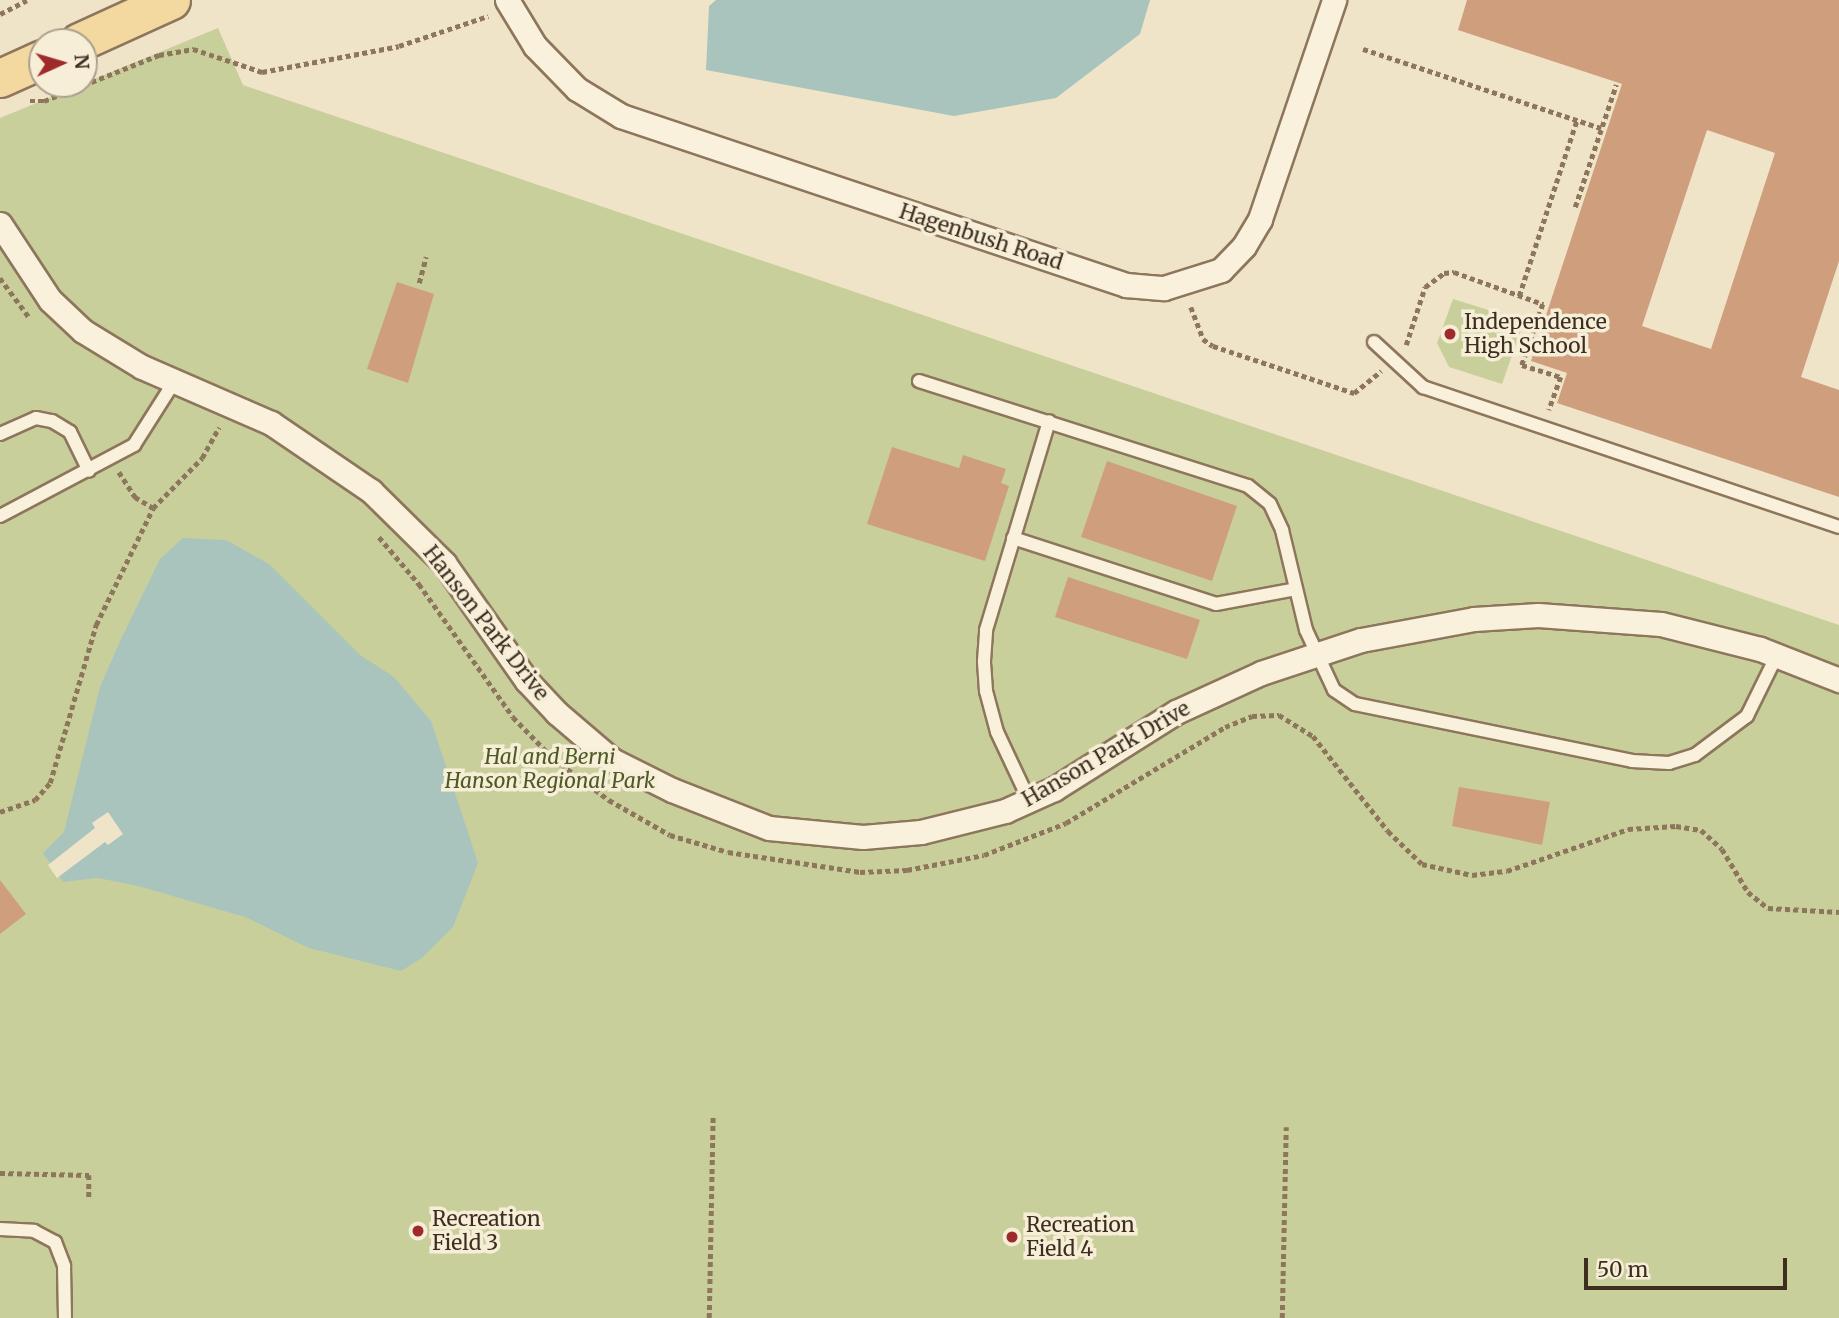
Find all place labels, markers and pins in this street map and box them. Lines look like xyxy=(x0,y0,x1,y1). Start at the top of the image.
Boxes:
place label: Independence High School xyxy=(1464,309,1607,359)
marker: Independence High School xyxy=(1442,326,1458,342)
place label: Recreation Field 3 xyxy=(432,1206,541,1256)
place label: Recreation Field 4 xyxy=(1026,1212,1135,1262)
marker: Recreation Field 3 xyxy=(410,1223,426,1239)
marker: Recreation Field 4 xyxy=(1004,1229,1020,1245)

